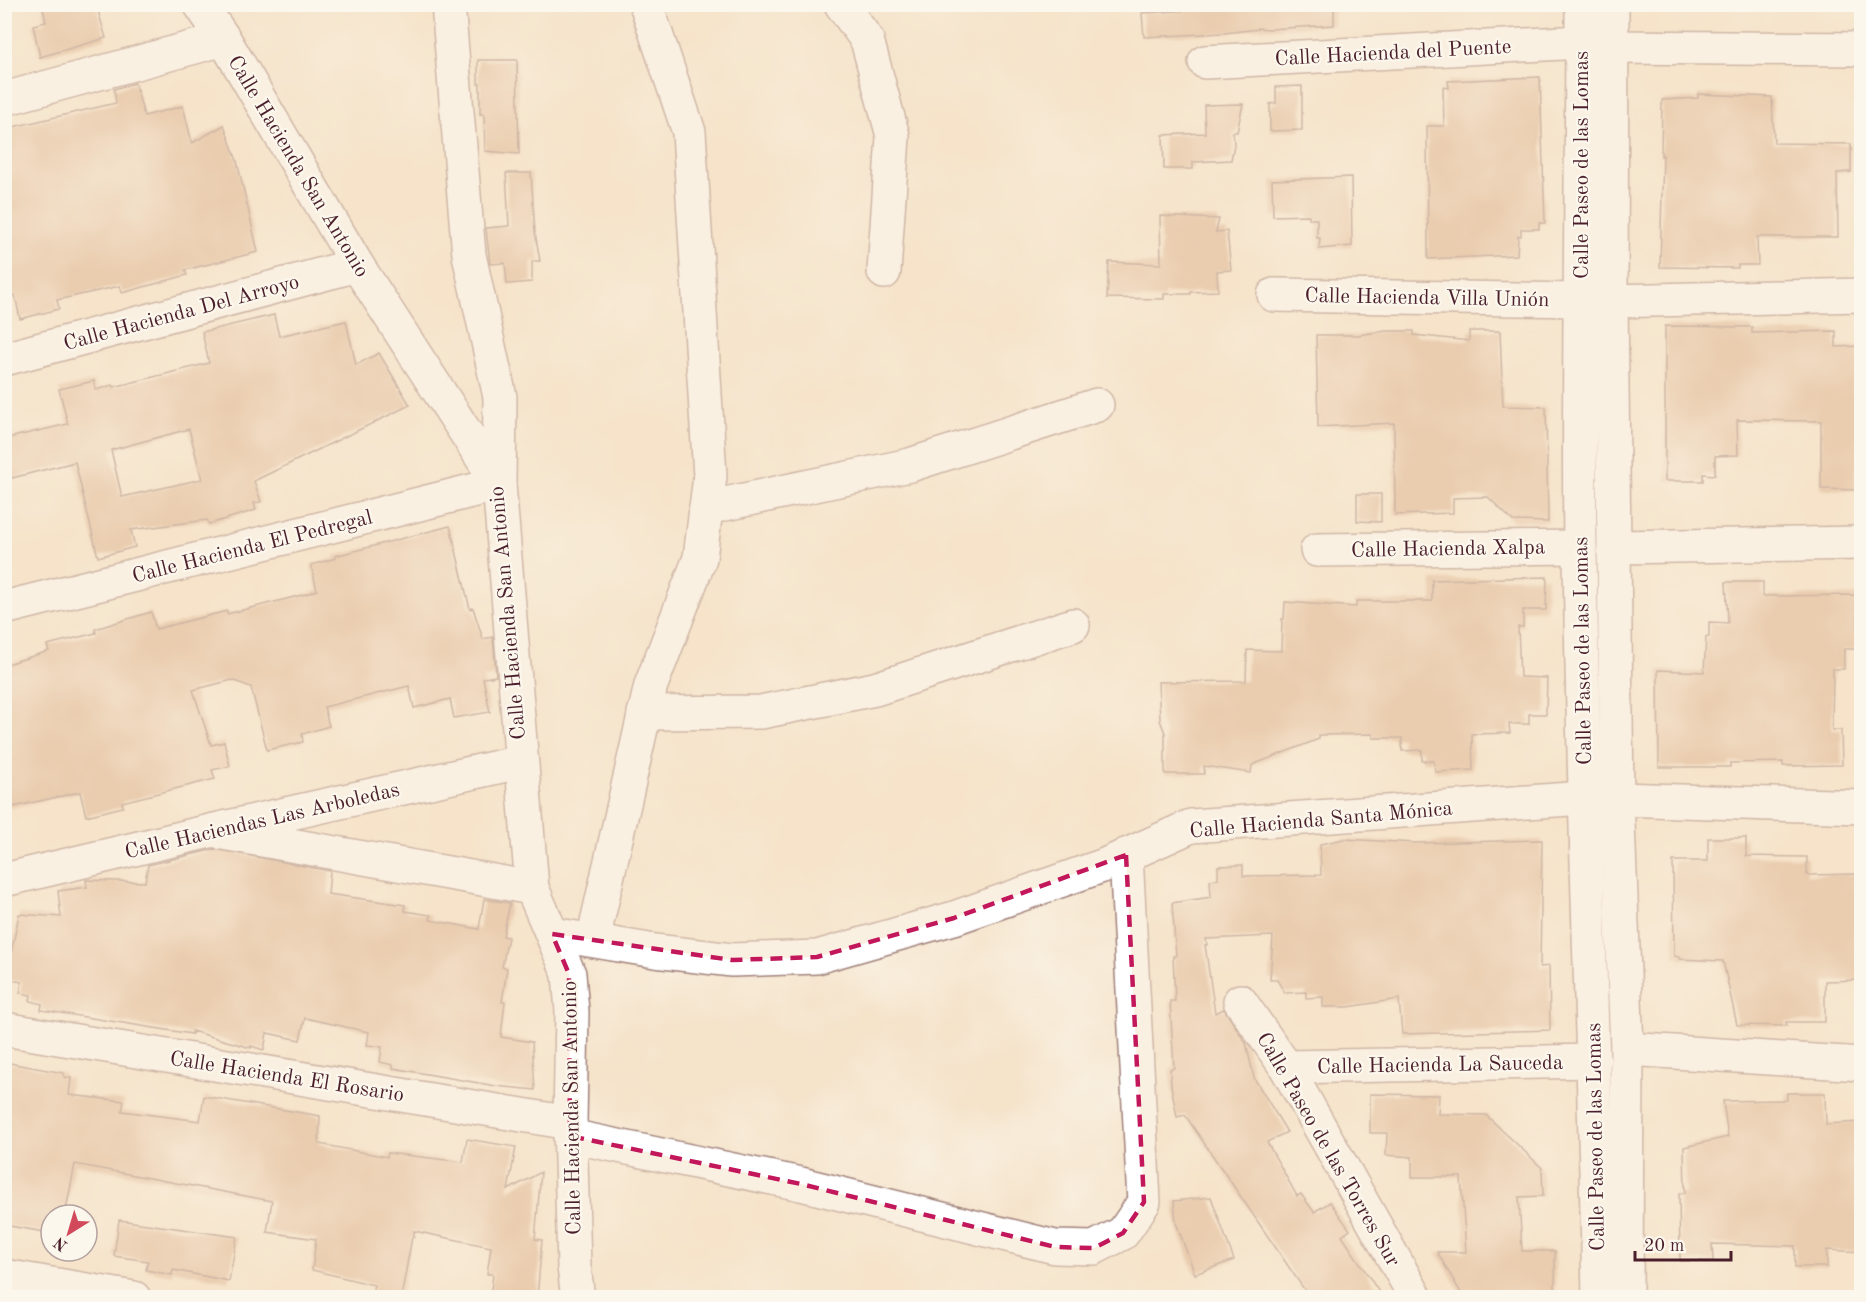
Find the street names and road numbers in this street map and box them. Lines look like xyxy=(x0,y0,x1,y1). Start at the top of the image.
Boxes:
street label: Calle Hacienda del Puente xyxy=(1274,37,1512,70)
street label: Calle Paseo de las Lomas xyxy=(1572,51,1593,279)
street label: Calle Hacienda San Antonio xyxy=(223,52,372,281)
street label: Calle Hacienda Del Arroyo xyxy=(61,272,302,355)
street label: Calle Hacienda Villa Unión xyxy=(1304,286,1550,311)
street label: Calle Hacienda San Antonio xyxy=(487,485,530,741)
street label: Calle Hacienda El Pedregal xyxy=(130,507,375,587)
street label: Calle Hacienda Xalpa xyxy=(1351,537,1545,562)
street label: Calle Paseo de las Lomas xyxy=(1571,537,1596,765)
street label: Calle Haciendas Las Arboledas xyxy=(123,780,402,863)
street label: Calle Hacienda Santa Mónica xyxy=(1189,799,1454,842)
street label: Calle Hacienda San Antonio xyxy=(560,981,585,1235)
street label: Calle Paseo de las Lomas xyxy=(1584,1023,1609,1251)
street label: Calle Paseo de las Torres Sur xyxy=(1252,1029,1404,1271)
street label: Calle Hacienda El Rosario xyxy=(168,1049,405,1106)
street label: Calle Hacienda La Sauceda xyxy=(1317,1053,1563,1078)

